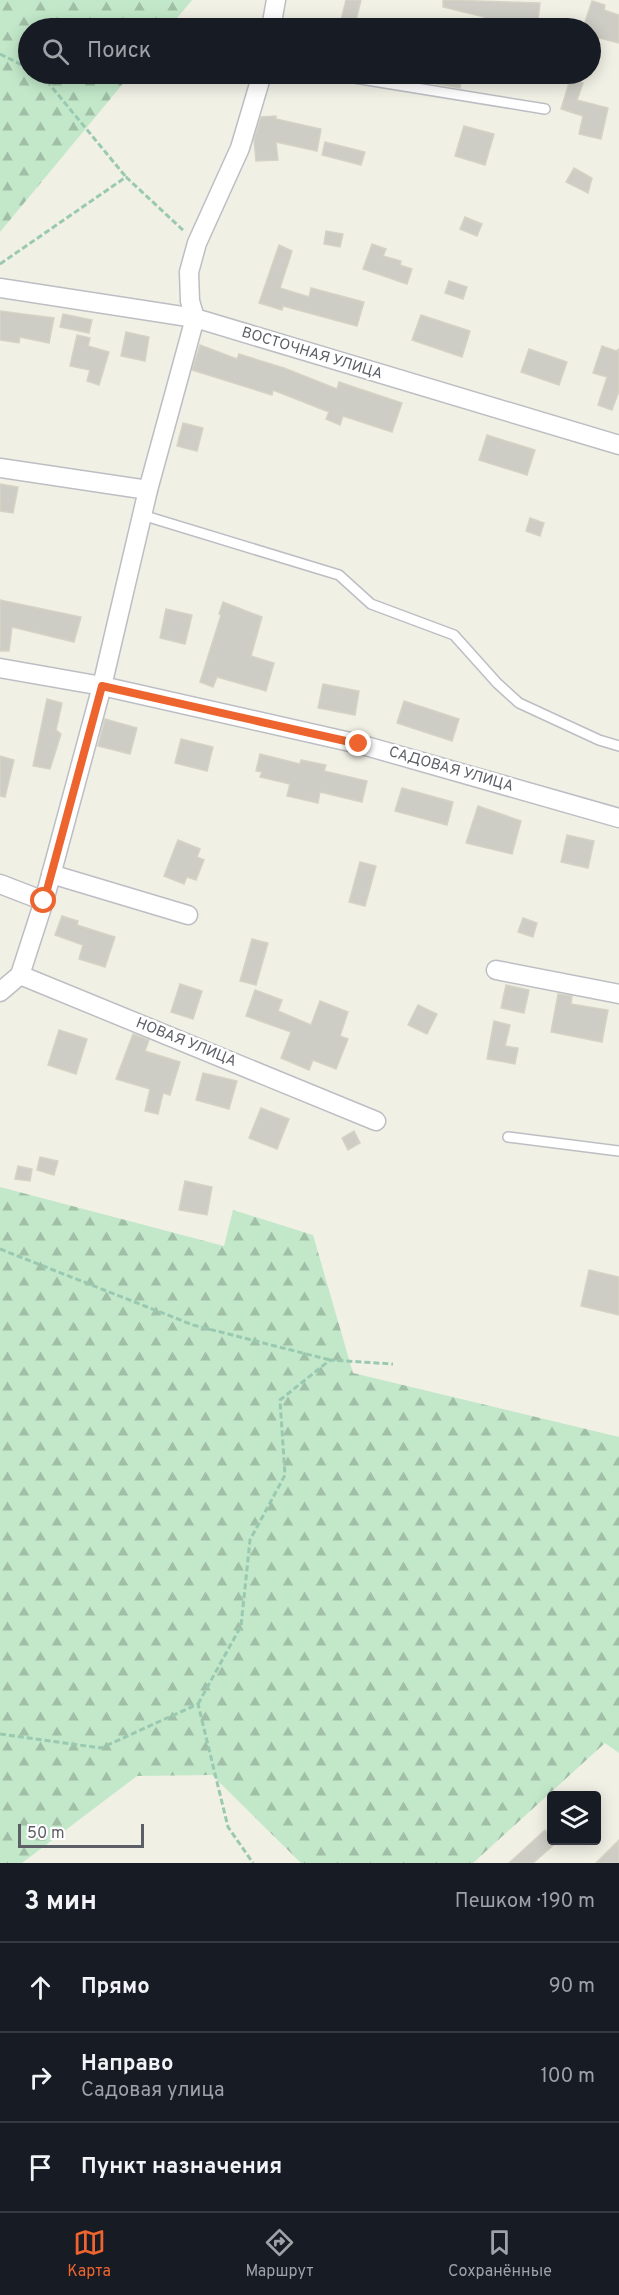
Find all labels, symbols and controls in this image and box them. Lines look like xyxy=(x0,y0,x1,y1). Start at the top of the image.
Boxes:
search box xyxy=(18,18,601,84)
icon: search xyxy=(39,35,72,68)
text: Поиск xyxy=(87,38,151,65)
street label: ВОСТОЧНАЯ УЛИЦА xyxy=(239,323,385,385)
route end xyxy=(345,730,371,756)
street label: САДОВАЯ УЛИЦА xyxy=(386,743,516,797)
route start xyxy=(30,887,56,913)
street label: НОВАЯ УЛИЦА xyxy=(133,1014,239,1072)
map controls xyxy=(547,1791,601,1845)
button: layers xyxy=(547,1791,601,1845)
scale bar xyxy=(18,1821,144,1848)
text: 50 m xyxy=(27,1824,65,1844)
text: 3 мин xyxy=(24,1886,97,1919)
text: Пешком · 190 m xyxy=(455,1889,595,1915)
icon: ahead xyxy=(24,1971,57,2004)
text: Прямо xyxy=(81,1974,150,2001)
text: 90 m xyxy=(549,1974,595,2000)
text: Направо xyxy=(81,2051,173,2078)
icon: right xyxy=(24,2061,57,2094)
text: 100 m xyxy=(540,2064,595,2090)
text: Садовая улица xyxy=(81,2078,225,2104)
icon: arrive xyxy=(24,2151,57,2184)
text: Пункт назначения xyxy=(81,2154,282,2181)
tab: Карта xyxy=(67,2226,111,2282)
tab: Маршрут xyxy=(245,2226,314,2282)
tab: Сохранённые xyxy=(448,2226,552,2282)

